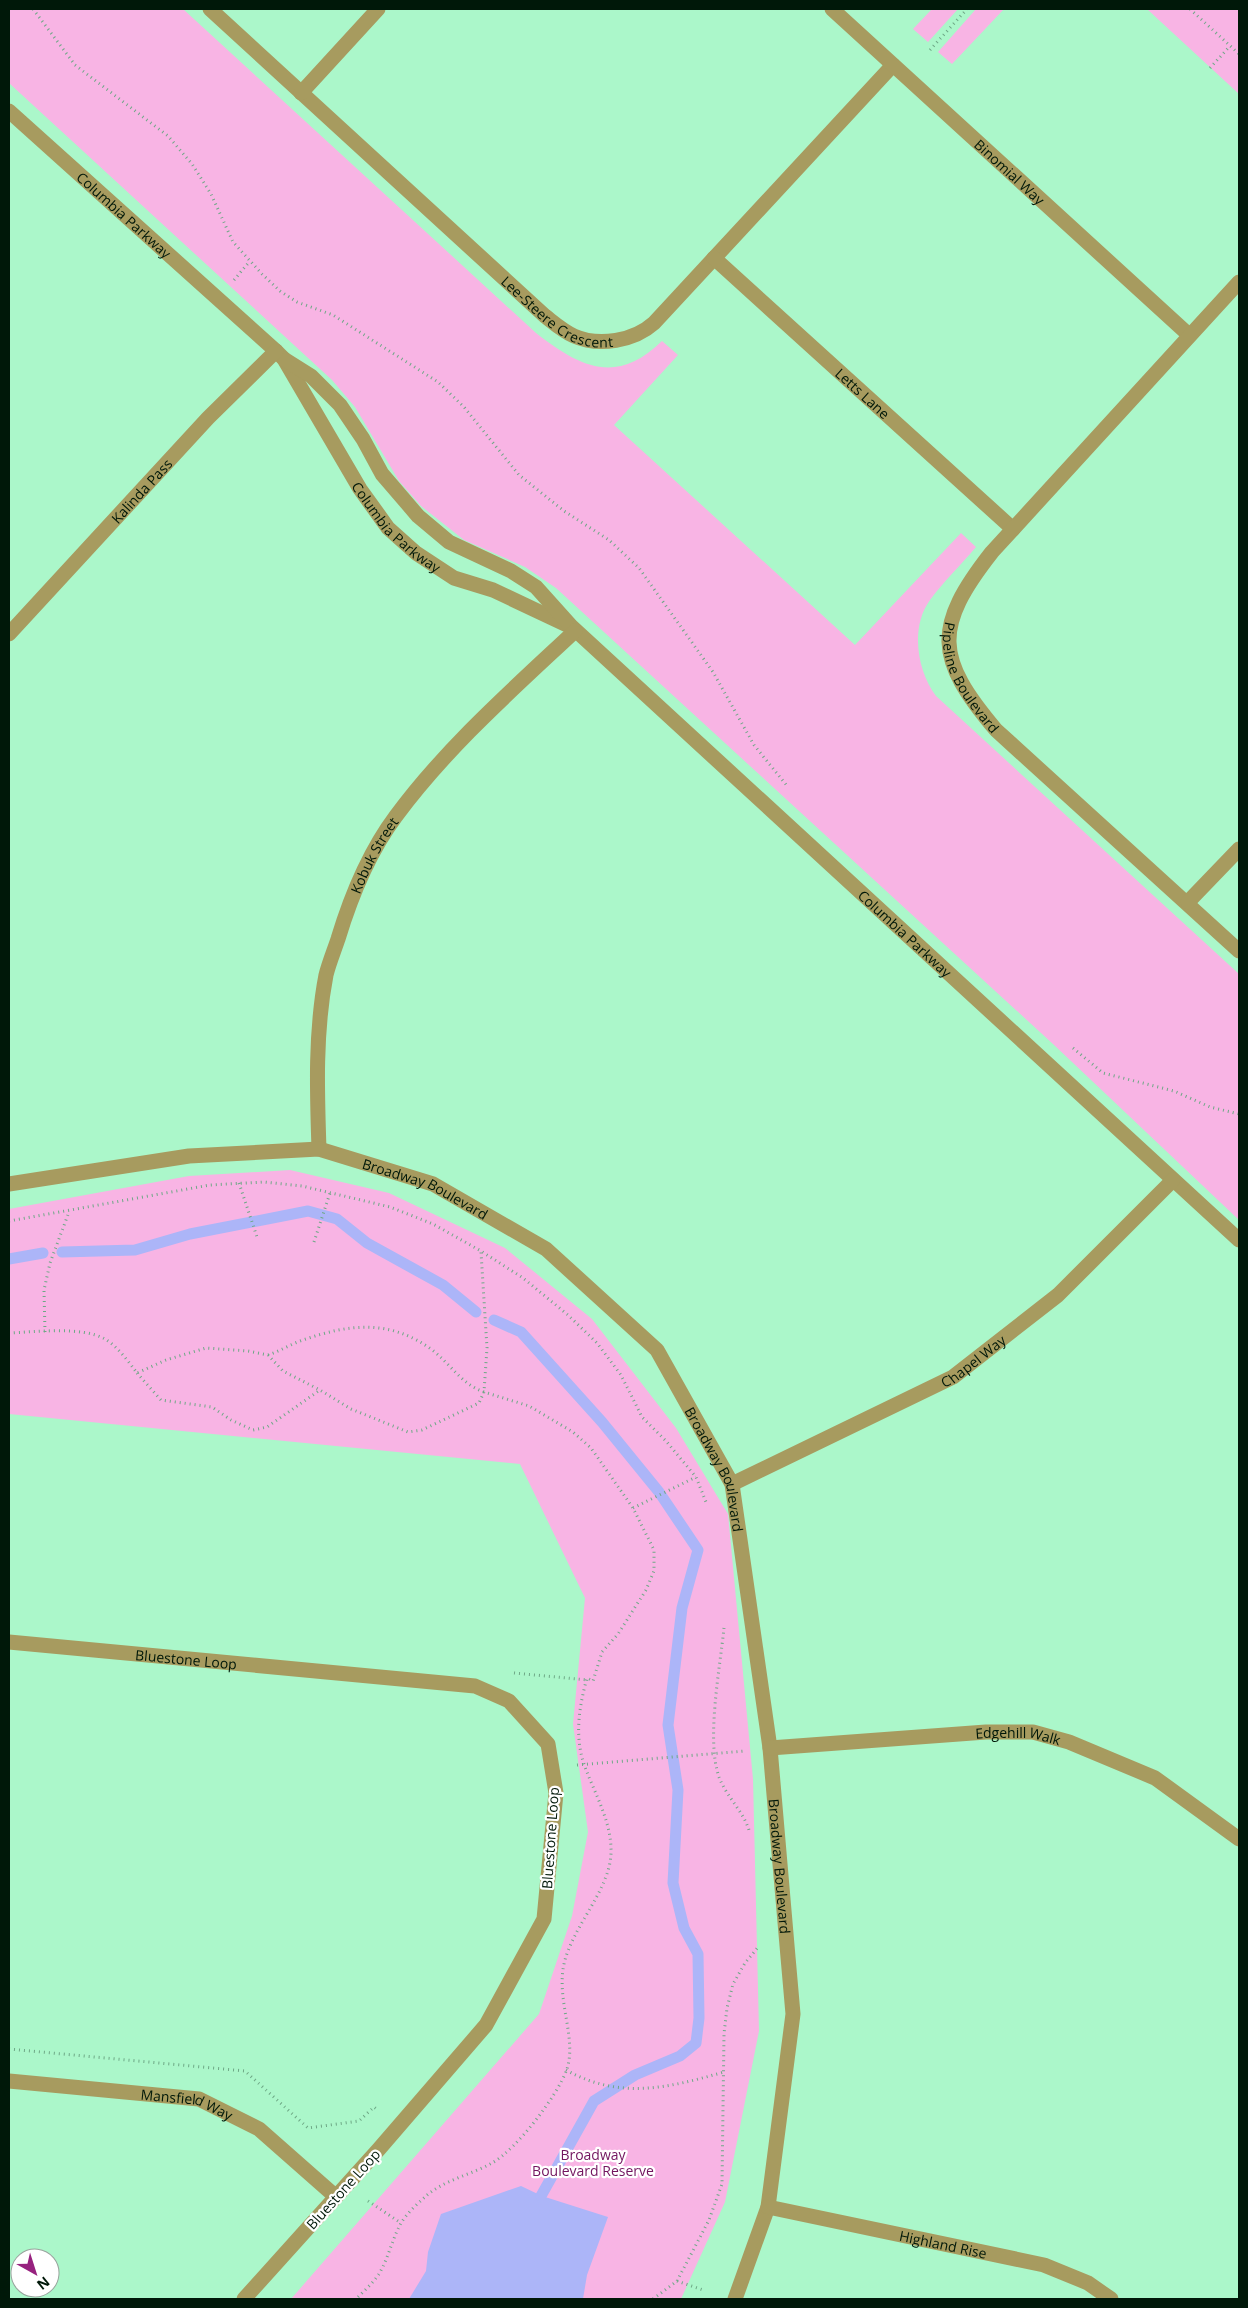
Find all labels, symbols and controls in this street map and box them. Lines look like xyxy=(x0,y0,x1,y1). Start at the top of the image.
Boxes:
street label: Binomial Way xyxy=(971,135,1050,209)
street label: Columbia Parkway xyxy=(73,167,176,263)
street label: Lee-Steere Crescent xyxy=(498,271,614,351)
street label: Letts Lane xyxy=(832,363,894,423)
street label: Kalinda Pass xyxy=(106,454,176,527)
street label: Columbia Parkway xyxy=(348,478,445,577)
street label: Pipeline Boulevard xyxy=(939,621,1004,737)
street label: Kobuk Street xyxy=(345,813,402,896)
street label: Columbia Parkway xyxy=(854,885,957,982)
street label: Broadway Boulevard xyxy=(360,1153,492,1223)
street label: Chapel Way xyxy=(937,1330,1010,1391)
street label: Broadway Boulevard xyxy=(681,1403,748,1533)
street label: Bluestone Loop xyxy=(135,1644,238,1673)
street label: Edgehill Walk xyxy=(975,1722,1064,1749)
street label: Bluestone Loop xyxy=(537,1787,563,1889)
street label: Broadway Boulevard xyxy=(765,1798,795,1935)
street label: Mansfield Way xyxy=(140,2084,237,2124)
street label: Bluestone Loop xyxy=(302,2145,384,2233)
park label: Broadway Boulevard Reserve xyxy=(532,2145,654,2180)
street label: Highland Rise xyxy=(898,2225,989,2262)
north arrow xyxy=(10,2248,60,2298)
text: N xyxy=(33,2273,54,2294)

